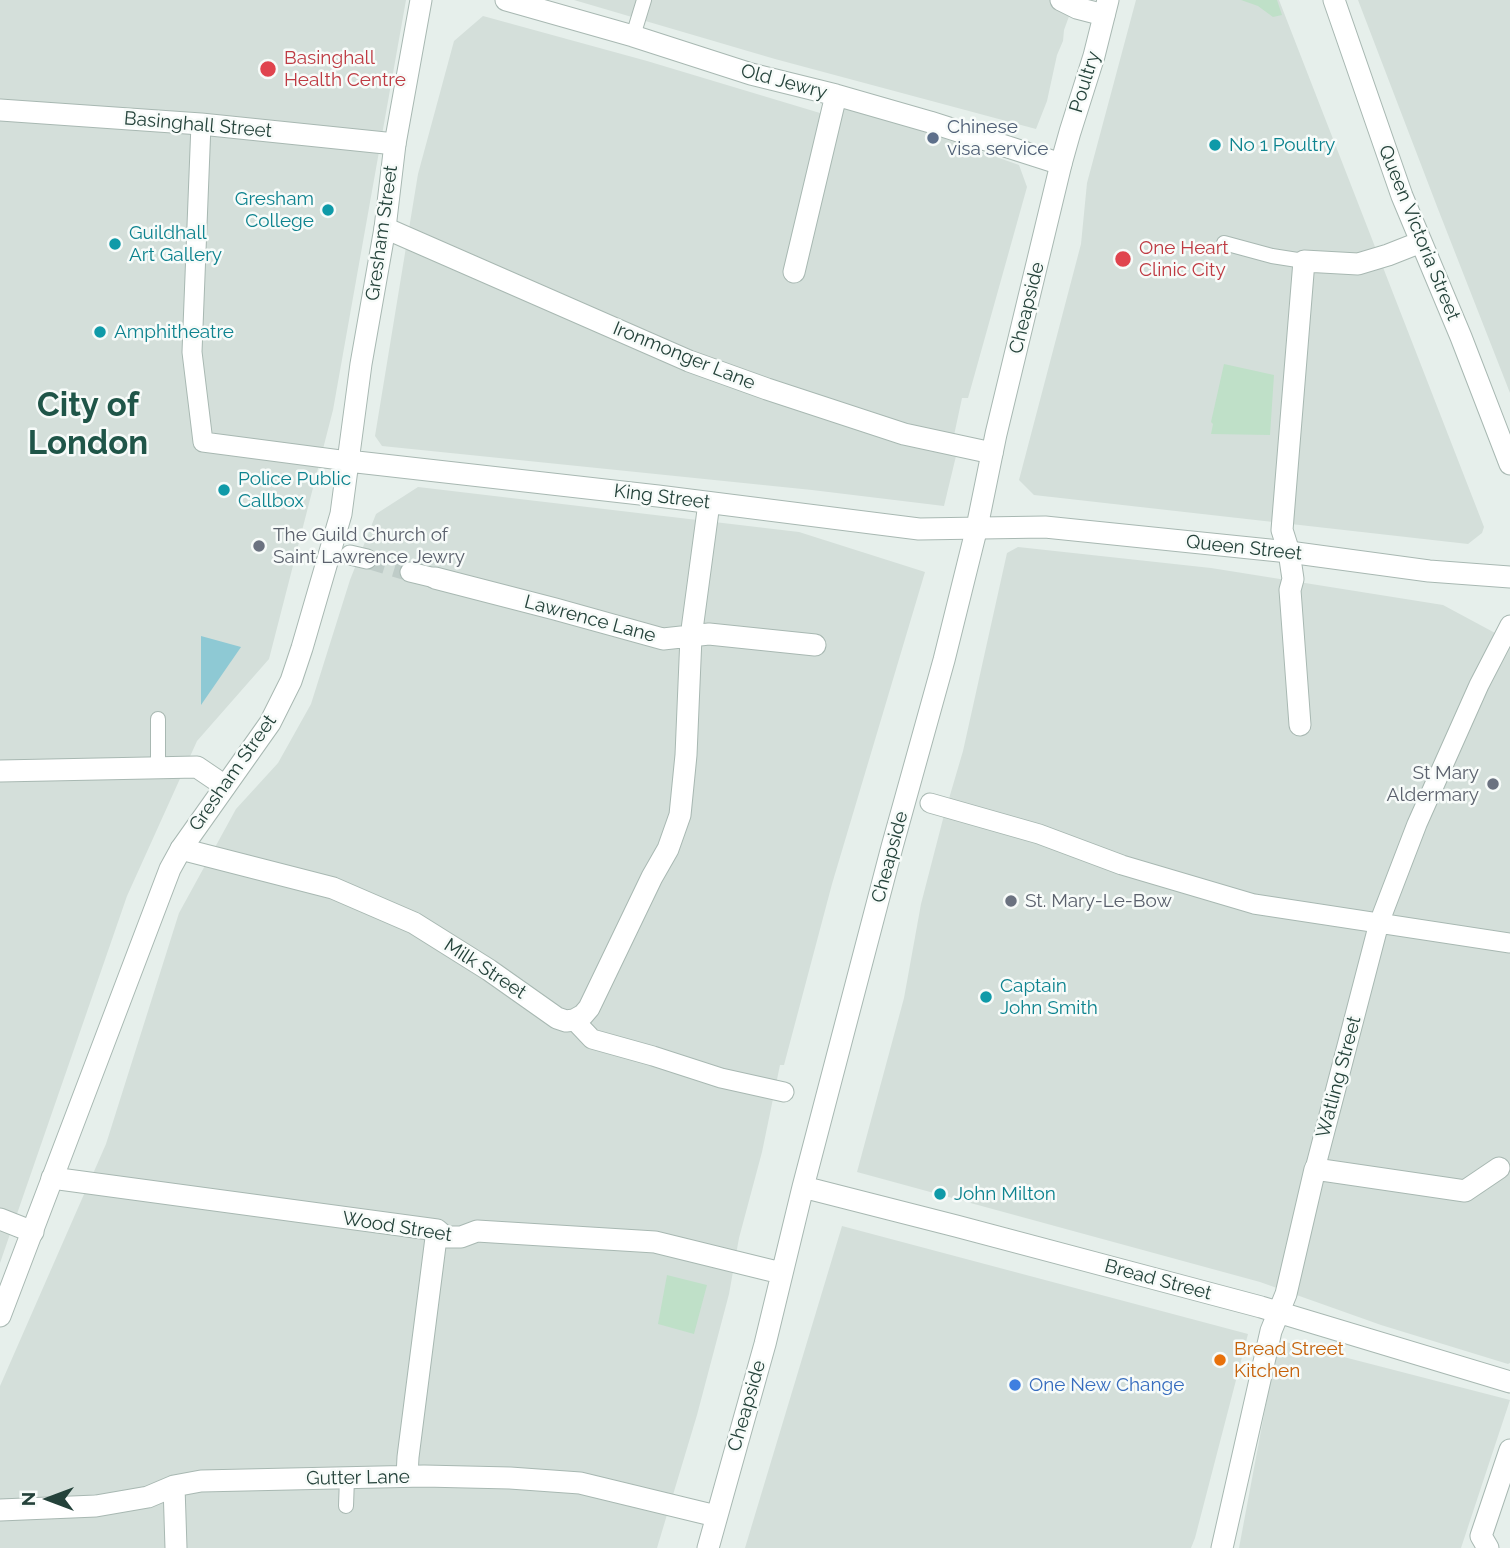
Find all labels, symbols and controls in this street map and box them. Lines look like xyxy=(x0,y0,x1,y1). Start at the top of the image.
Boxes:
place label: Basinghall Health Centre xyxy=(284,47,406,91)
street label: Poultry xyxy=(1065,49,1105,115)
marker: Basinghall Health Centre xyxy=(258,59,278,79)
street label: Old Jewry xyxy=(738,60,830,104)
street label: Basinghall Street xyxy=(123,107,273,143)
place label: Chinese visa service xyxy=(947,116,1048,160)
marker: Chinese visa service xyxy=(925,130,941,146)
place label: No 1 Poultry xyxy=(1229,134,1335,156)
marker: No 1 Poultry xyxy=(1207,137,1223,153)
street label: Queen Victoria Street xyxy=(1373,142,1465,324)
street label: Gresham Street xyxy=(361,164,403,302)
place label: Gresham College xyxy=(235,188,314,232)
marker: Gresham College xyxy=(320,202,336,218)
place label: Guildhall Art Gallery xyxy=(129,222,222,266)
marker: Guildhall Art Gallery xyxy=(107,236,123,252)
place label: One Heart Clinic City xyxy=(1139,237,1229,281)
marker: One Heart Clinic City xyxy=(1113,249,1133,269)
street label: Cheapside xyxy=(1005,260,1049,356)
street label: Ironmonger Lane xyxy=(610,317,758,395)
place label: Amphitheatre xyxy=(114,321,234,343)
marker: Amphitheatre xyxy=(92,324,108,340)
district label: City of London xyxy=(28,386,148,464)
place label: Police Public Callbox xyxy=(238,468,351,512)
street label: King Street xyxy=(613,480,711,514)
marker: Police Public Callbox xyxy=(216,482,232,498)
place label: The Guild Church of Saint Lawrence Jewry xyxy=(273,524,465,568)
street label: Queen Street xyxy=(1185,531,1303,565)
marker: The Guild Church of Saint Lawrence Jewry xyxy=(251,538,267,554)
street label: Lawrence Lane xyxy=(522,590,658,648)
street label: Gresham Street xyxy=(184,710,282,836)
place label: St Mary Aldermary xyxy=(1387,762,1479,806)
marker: St Mary Aldermary xyxy=(1485,776,1501,792)
street label: Cheapside xyxy=(867,809,913,905)
place label: St. Mary-Le-Bow xyxy=(1025,890,1172,912)
marker: St. Mary-Le-Bow xyxy=(1003,893,1019,909)
street label: Milk Street xyxy=(440,934,530,1004)
place label: Captain John Smith xyxy=(1000,975,1098,1019)
marker: Captain John Smith xyxy=(978,989,994,1005)
street label: Watling Street xyxy=(1312,1014,1366,1140)
place label: John Milton xyxy=(954,1183,1056,1205)
marker: John Milton xyxy=(932,1186,948,1202)
street label: Wood Street xyxy=(341,1207,453,1247)
street label: Bread Street xyxy=(1102,1255,1214,1305)
place label: Bread Street Kitchen xyxy=(1234,1338,1344,1382)
marker: Bread Street Kitchen xyxy=(1212,1352,1228,1368)
street label: Cheapside xyxy=(723,1358,771,1454)
place label: One New Change xyxy=(1029,1374,1184,1396)
marker: One New Change xyxy=(1007,1377,1023,1393)
north arrow xyxy=(14,1464,84,1534)
street label: Gutter Lane xyxy=(306,1466,410,1490)
text: N xyxy=(17,1492,39,1506)

